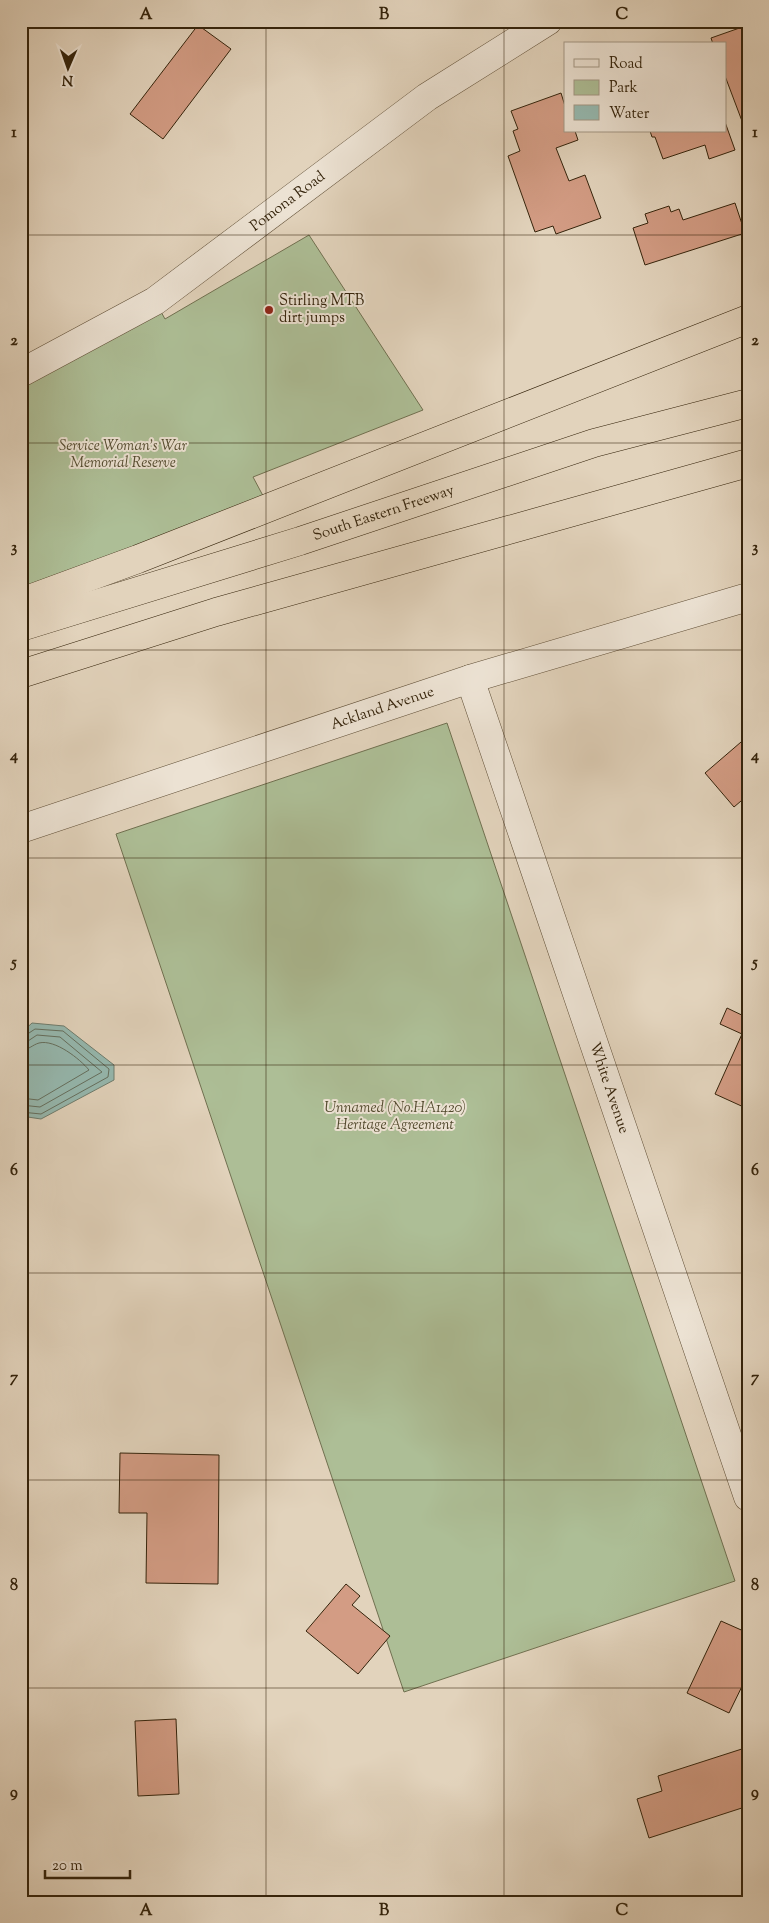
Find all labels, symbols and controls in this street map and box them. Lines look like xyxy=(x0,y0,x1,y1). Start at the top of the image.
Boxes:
text: A xyxy=(140,4,153,27)
text: B xyxy=(379,4,389,27)
text: C xyxy=(616,4,629,27)
north arrow xyxy=(42,42,92,92)
legend xyxy=(564,42,726,132)
text: Road xyxy=(609,54,643,75)
text: N xyxy=(62,69,74,89)
text: Park xyxy=(609,78,638,99)
text: Water xyxy=(609,104,650,125)
text: 1 xyxy=(11,122,17,145)
text: 1 xyxy=(752,122,758,145)
street label: Pomona Road xyxy=(246,166,330,237)
place label: Stirling MTB dirt jumps xyxy=(279,291,365,329)
marker: Stirling MTB dirt jumps xyxy=(263,304,275,316)
text: 2 xyxy=(10,330,18,353)
text: 2 xyxy=(751,330,759,353)
park label: Service Woman's War Memorial Reserve xyxy=(59,436,188,474)
street label: South Eastern Freeway xyxy=(310,480,457,546)
text: 3 xyxy=(11,537,18,560)
text: 3 xyxy=(752,537,759,560)
street label: Ackland Avenue xyxy=(328,681,437,735)
text: 4 xyxy=(9,745,18,768)
text: 4 xyxy=(750,745,759,768)
text: 5 xyxy=(9,952,17,975)
text: 5 xyxy=(750,952,758,975)
street label: White Avenue xyxy=(584,1040,634,1136)
park label: Unnamed (No.HA1420) Heritage Agreement xyxy=(324,1098,466,1136)
text: 6 xyxy=(10,1160,18,1183)
text: 6 xyxy=(751,1160,759,1183)
text: 7 xyxy=(10,1367,19,1390)
text: 7 xyxy=(751,1367,760,1390)
text: 8 xyxy=(10,1575,18,1598)
text: 8 xyxy=(751,1575,759,1598)
text: 9 xyxy=(10,1782,18,1805)
text: 9 xyxy=(751,1782,759,1805)
scale bar xyxy=(45,1848,130,1880)
text: 20 m xyxy=(52,1856,83,1877)
text: A xyxy=(140,1900,153,1923)
text: B xyxy=(379,1900,389,1923)
text: C xyxy=(616,1900,629,1923)

